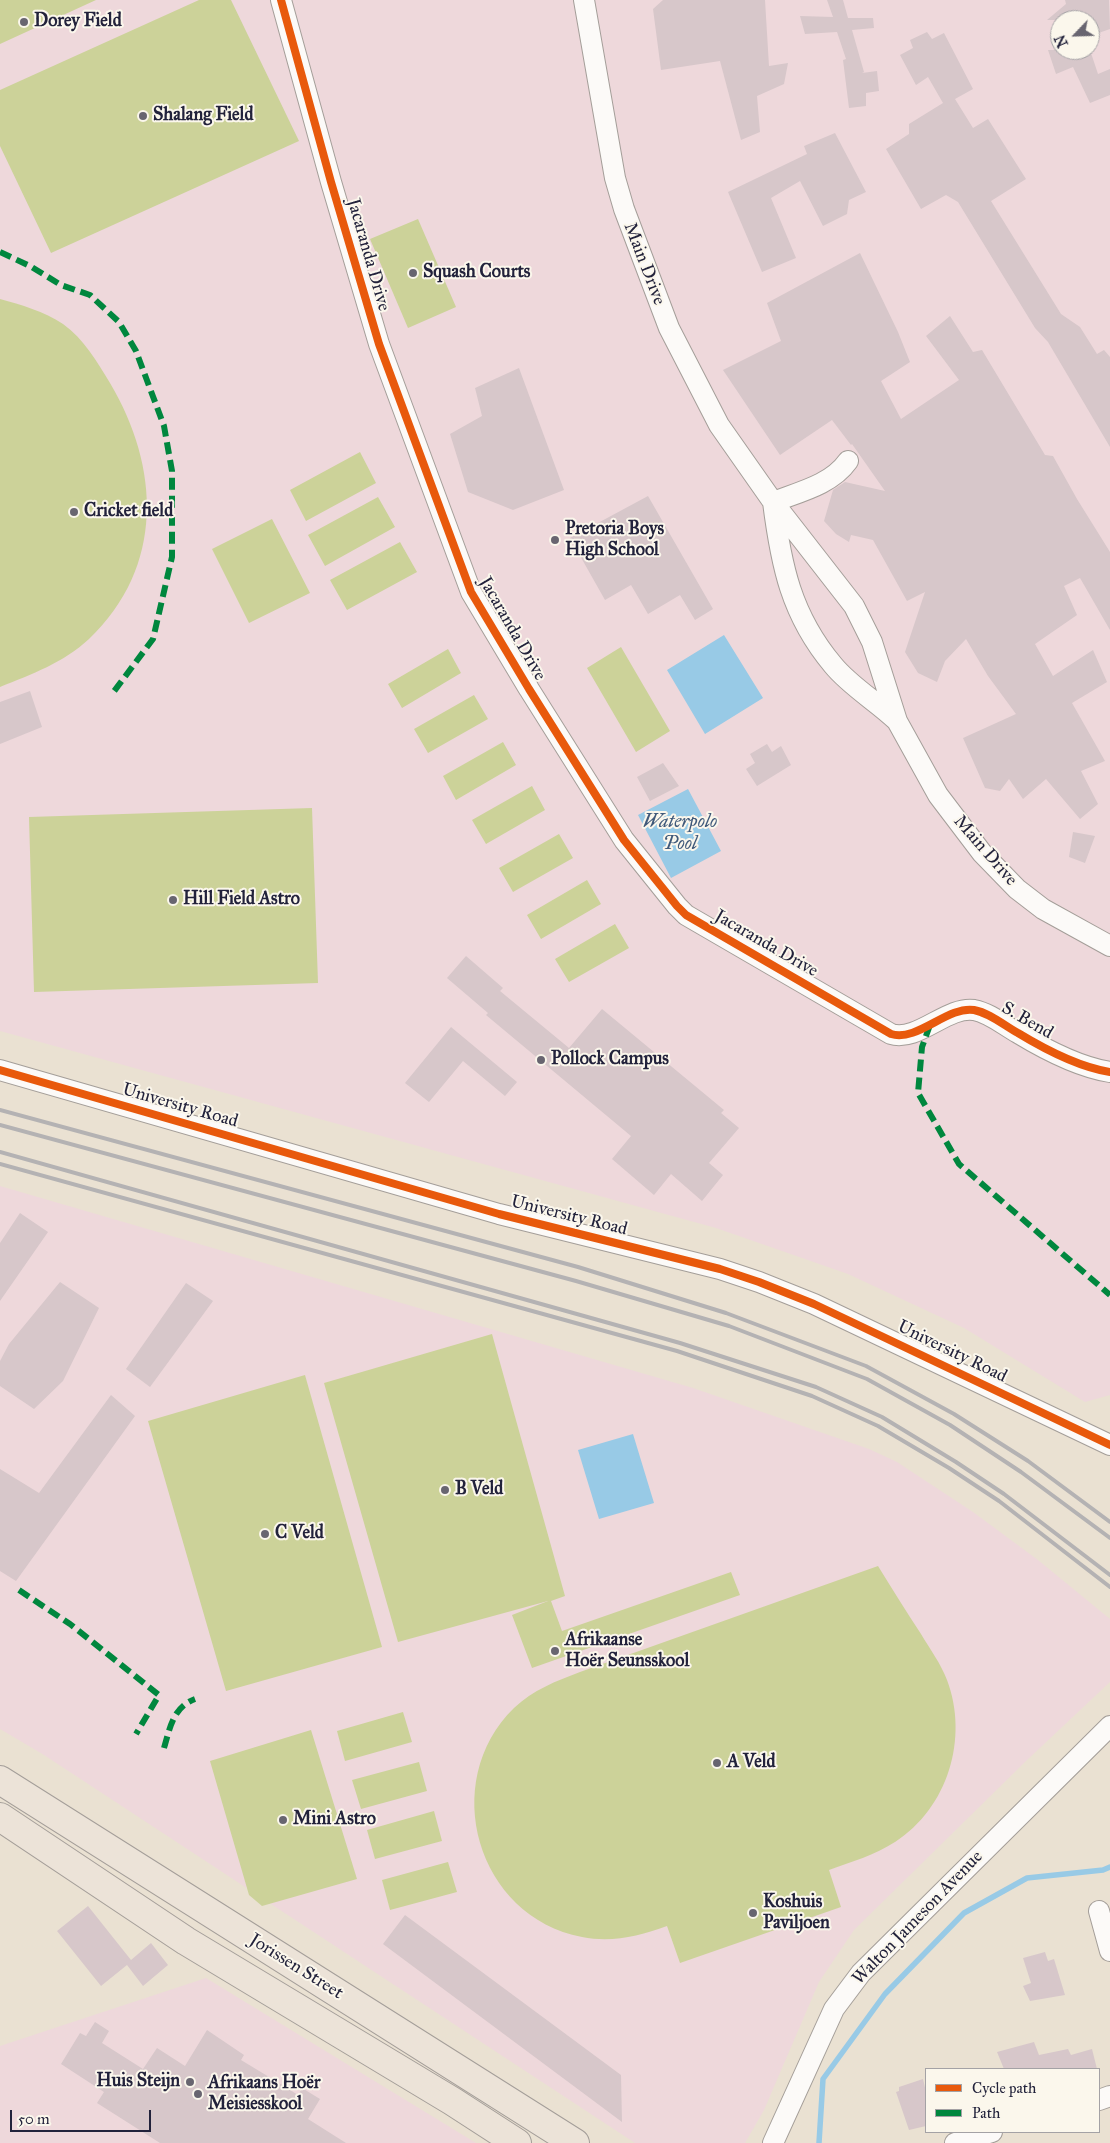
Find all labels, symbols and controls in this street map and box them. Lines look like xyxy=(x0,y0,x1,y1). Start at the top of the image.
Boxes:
north arrow xyxy=(1050,10,1100,60)
place label: Dorey Field xyxy=(34,11,122,33)
marker: Dorey Field xyxy=(18,16,30,28)
text: N xyxy=(1052,32,1072,50)
place label: Shalang Field xyxy=(153,105,253,127)
marker: Shalang Field xyxy=(137,110,149,122)
street label: Jacaranda Drive xyxy=(342,196,394,314)
street label: Main Drive xyxy=(618,220,670,308)
place label: Squash Courts xyxy=(423,262,530,284)
marker: Squash Courts xyxy=(407,267,419,279)
place label: Cricket field xyxy=(84,501,173,523)
marker: Cricket field xyxy=(68,506,80,518)
place label: Pretoria Boys High School xyxy=(565,519,664,562)
marker: Pretoria Boys High School xyxy=(549,534,561,546)
street label: Jacaranda Drive xyxy=(474,573,550,685)
water label: Waterpolo Pool xyxy=(643,811,717,855)
street label: Main Drive xyxy=(949,811,1021,891)
place label: Hill Field Astro xyxy=(183,889,300,911)
marker: Hill Field Astro xyxy=(167,894,179,906)
street label: Jacaranda Drive xyxy=(710,906,822,982)
street label: S. Bend xyxy=(997,998,1057,1044)
place label: Pollock Campus xyxy=(551,1049,669,1071)
marker: Pollock Campus xyxy=(535,1054,547,1066)
street label: University Road xyxy=(120,1079,240,1133)
street label: University Road xyxy=(508,1191,630,1241)
street label: University Road xyxy=(894,1316,1010,1388)
place label: B Veld xyxy=(455,1479,503,1501)
marker: B Veld xyxy=(439,1484,451,1496)
place label: C Veld xyxy=(275,1523,324,1545)
marker: C Veld xyxy=(259,1528,271,1540)
place label: Afrikaanse Hoër Seunsskool xyxy=(565,1630,689,1672)
marker: Afrikaanse Hoër Seunsskool xyxy=(549,1645,561,1657)
place label: A Veld xyxy=(727,1752,776,1774)
marker: A Veld xyxy=(711,1757,723,1769)
place label: Mini Astro xyxy=(293,1809,376,1831)
marker: Mini Astro xyxy=(277,1814,289,1826)
street label: Walton Jameson Avenue xyxy=(848,1846,988,1990)
place label: Koshuis Paviljoen xyxy=(763,1892,830,1935)
marker: Koshuis Paviljoen xyxy=(747,1907,759,1919)
street label: Jorissen Street xyxy=(245,1930,347,2004)
legend xyxy=(925,2068,1100,2133)
place label: Huis Steijn xyxy=(96,2071,180,2093)
place label: Afrikaans Hoër Meisiesskool xyxy=(208,2073,320,2116)
marker: Huis Steijn xyxy=(184,2076,196,2088)
text: Cycle path xyxy=(972,2079,1036,2097)
marker: Afrikaans Hoër Meisiesskool xyxy=(192,2088,204,2100)
scale bar xyxy=(12,2100,154,2132)
text: Path xyxy=(972,2104,1000,2122)
text: 50 m xyxy=(18,2110,50,2128)

